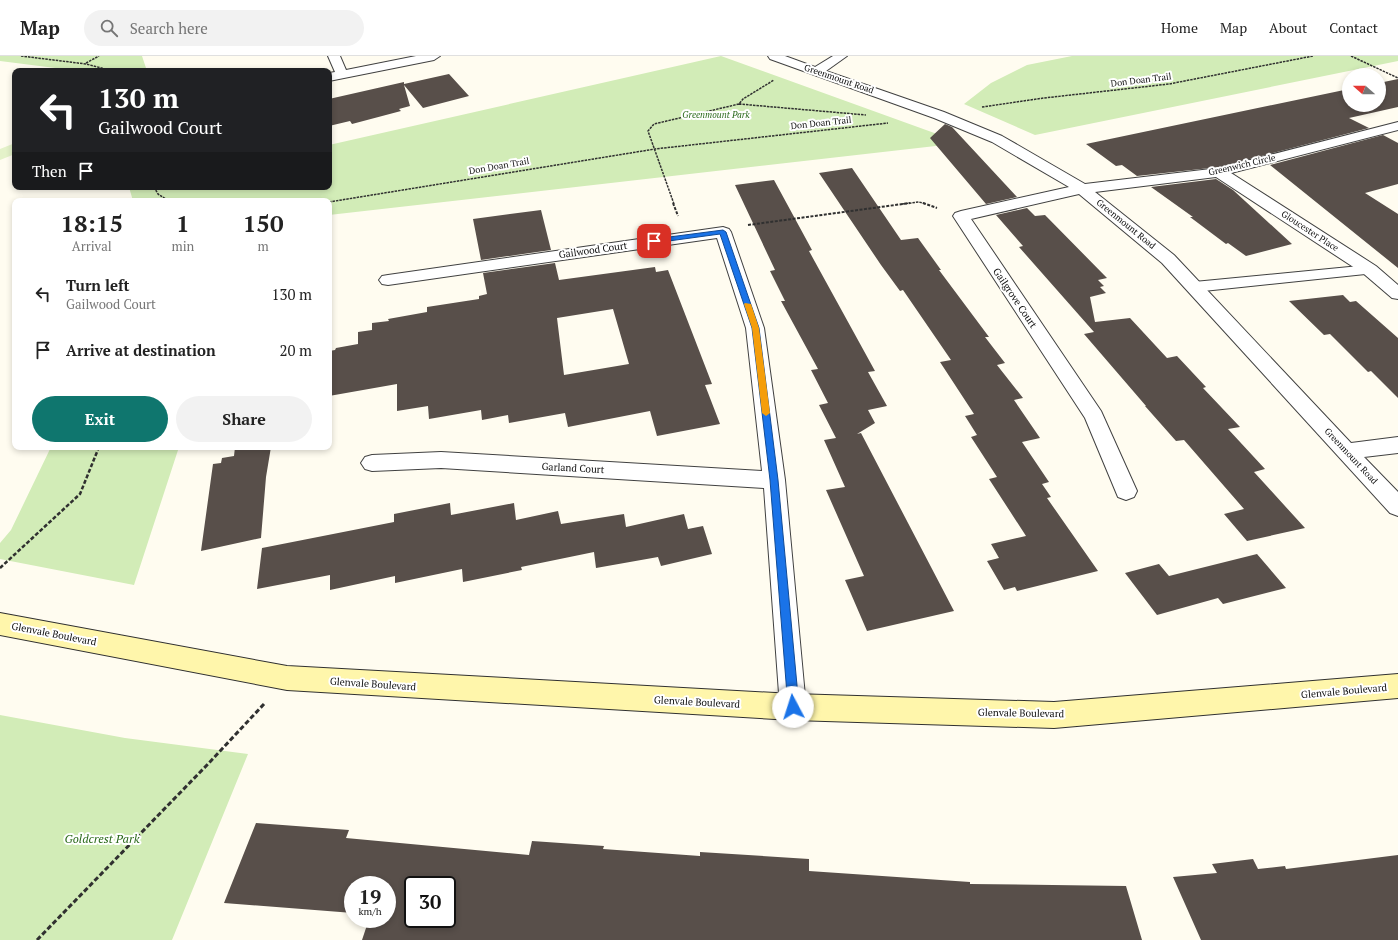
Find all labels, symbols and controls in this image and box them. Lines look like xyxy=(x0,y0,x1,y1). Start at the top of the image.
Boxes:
search box xyxy=(84,10,364,46)
text: Map xyxy=(20,15,60,40)
icon: search xyxy=(98,17,120,39)
text: Search here xyxy=(130,18,208,38)
text: Home xyxy=(1161,18,1198,37)
text: Map xyxy=(1220,18,1247,37)
text: About xyxy=(1269,18,1307,37)
text: Contact xyxy=(1329,18,1378,37)
street label: Greenmount Road xyxy=(803,61,875,97)
north arrow xyxy=(1342,68,1386,112)
map controls xyxy=(1342,68,1386,112)
street label: Don Doan Trail xyxy=(1110,70,1172,90)
text: 130 m xyxy=(98,79,179,116)
icon: left xyxy=(32,84,84,136)
park label: Greenmount Park xyxy=(682,109,750,121)
street label: Don Doan Trail xyxy=(790,114,852,132)
text: Gailwood Court xyxy=(98,115,223,139)
street label: Greenwich Circle xyxy=(1207,151,1277,179)
street label: Don Doan Trail xyxy=(468,155,530,177)
icon: arrive xyxy=(75,160,97,182)
text: Then xyxy=(32,161,67,181)
street label: Greenmount Road xyxy=(1094,196,1158,252)
text: 18:15 xyxy=(60,207,123,239)
text: 1 xyxy=(176,207,190,239)
text: 150 xyxy=(243,207,283,239)
street label: Gloucester Place xyxy=(1279,208,1341,254)
pin xyxy=(637,224,671,258)
icon: arrive xyxy=(643,230,665,252)
text: Arrival xyxy=(72,237,112,255)
text: min xyxy=(171,237,194,255)
text: m xyxy=(258,237,269,255)
street label: Gailwood Court xyxy=(558,239,628,261)
street label: Gailgrove Court xyxy=(990,265,1040,331)
text: Turn left xyxy=(66,275,130,295)
icon: left xyxy=(32,283,54,305)
text: 130 m xyxy=(271,284,312,304)
text: Gailwood Court xyxy=(66,295,156,313)
icon: arrive xyxy=(32,339,54,361)
text: Arrive at destination xyxy=(66,340,216,360)
text: 20 m xyxy=(279,340,312,360)
button: Exit xyxy=(32,396,168,442)
button: Share xyxy=(176,396,312,442)
street label: Greenmount Road xyxy=(1322,425,1380,487)
street label: Garland Court xyxy=(541,460,605,476)
street label: Glenvale Boulevard xyxy=(10,619,98,649)
street label: Glenvale Boulevard xyxy=(330,675,417,694)
street label: Glenvale Boulevard xyxy=(1300,681,1388,701)
position arrow xyxy=(772,686,814,728)
street label: Glenvale Boulevard xyxy=(654,693,741,711)
street label: Glenvale Boulevard xyxy=(978,706,1065,720)
park label: Goldcrest Park xyxy=(65,831,140,846)
speed limit sign: 30 xyxy=(404,876,456,928)
text: 19 xyxy=(359,883,381,910)
text: km/h xyxy=(358,905,382,918)

